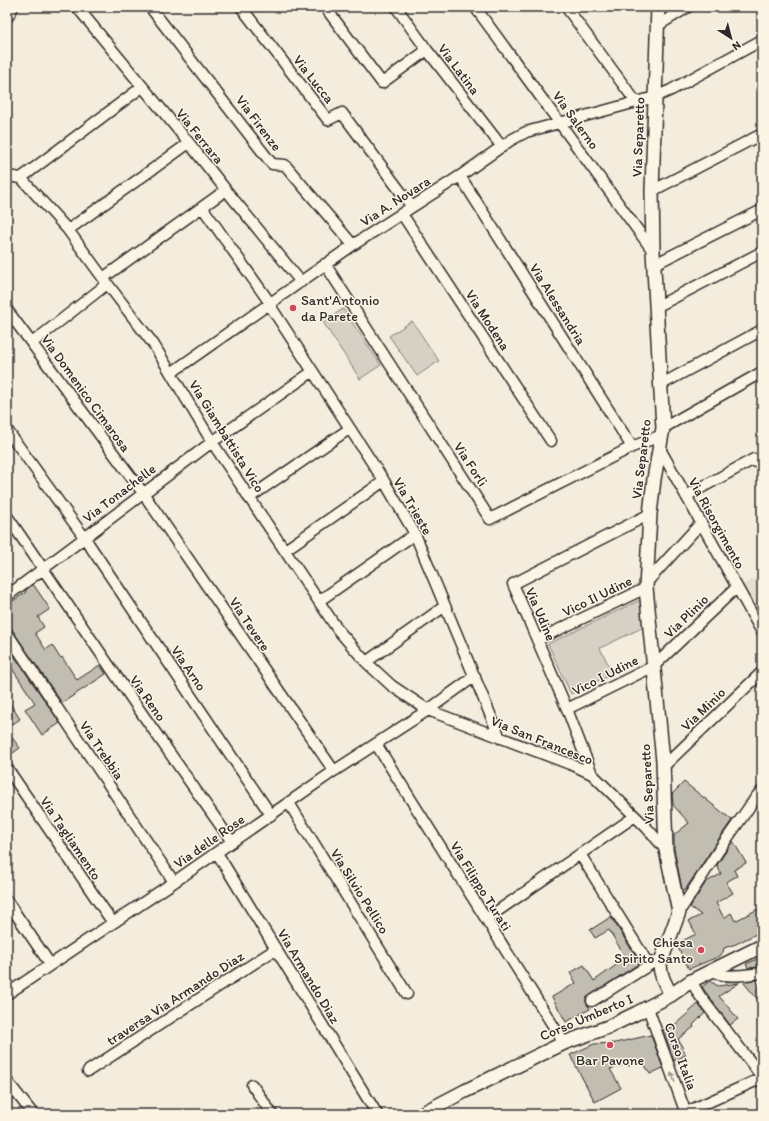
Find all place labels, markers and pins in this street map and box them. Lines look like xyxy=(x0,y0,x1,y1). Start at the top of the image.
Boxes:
place label: Sant'Antonio da Parete xyxy=(301,292,379,325)
marker: Sant'Antonio da Parete xyxy=(288,303,298,313)
place label: Chiesa Spirito Santo xyxy=(614,934,694,967)
marker: Chiesa Spirito Santo xyxy=(696,945,706,955)
marker: Bar Pavone xyxy=(605,1040,615,1050)
place label: Bar Pavone xyxy=(576,1052,644,1069)

